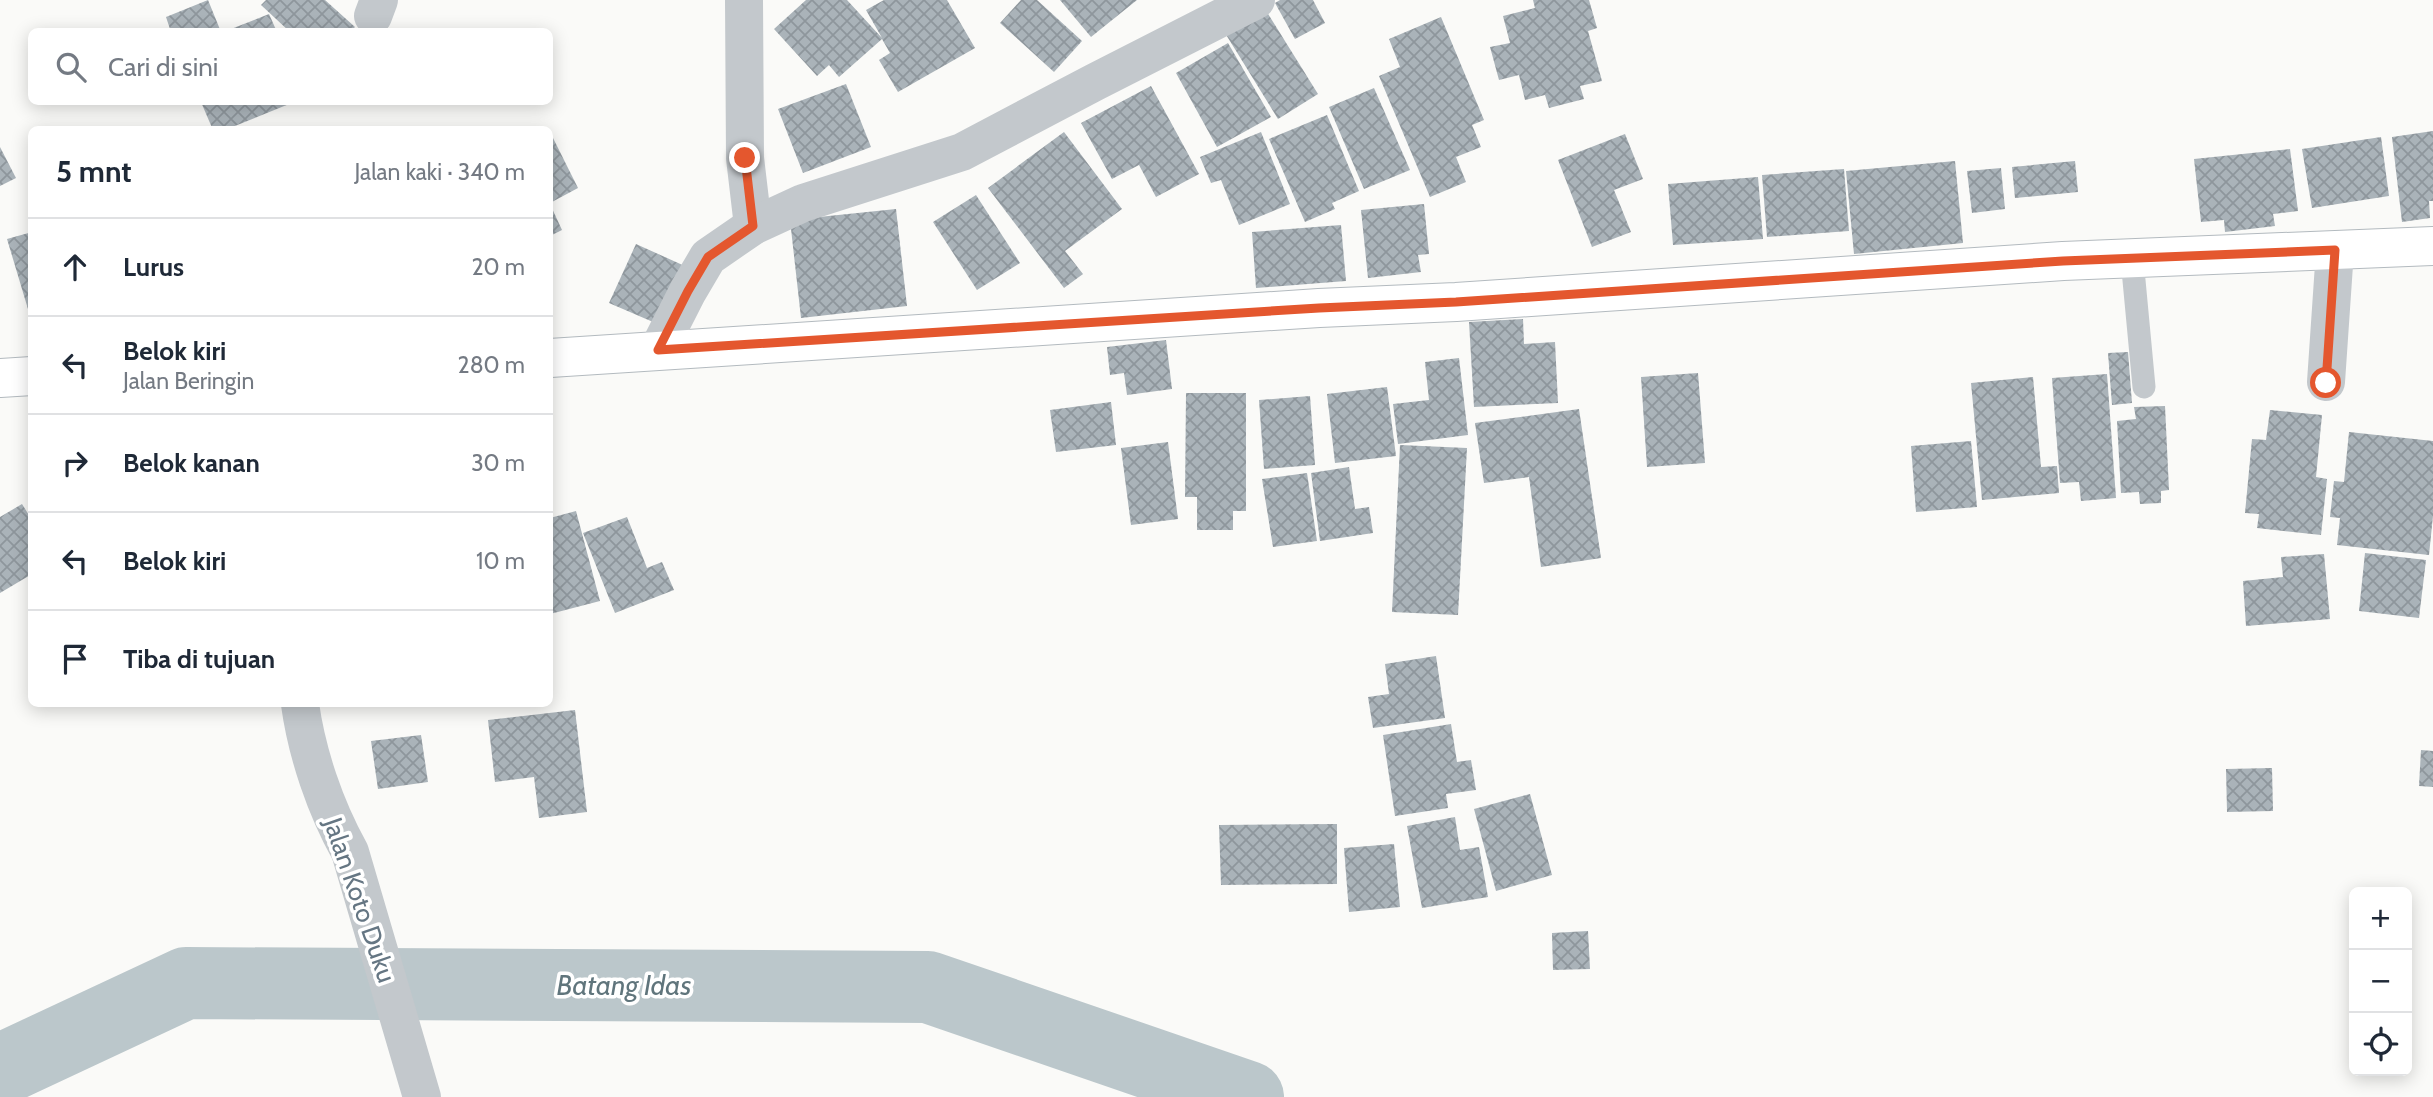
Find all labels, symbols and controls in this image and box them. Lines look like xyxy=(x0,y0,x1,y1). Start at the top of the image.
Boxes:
search box xyxy=(28,28,553,105)
icon: search xyxy=(52,48,90,86)
text: Cari di sini xyxy=(108,51,218,83)
route end xyxy=(729,142,760,173)
text: 5 mnt xyxy=(56,153,132,190)
text: Jalan kaki · 340 m xyxy=(354,158,525,186)
icon: ahead xyxy=(56,248,94,286)
text: Lurus xyxy=(123,251,184,283)
text: 20 m xyxy=(472,253,525,281)
text: Belok kiri xyxy=(123,335,226,367)
icon: left xyxy=(56,346,94,384)
text: 280 m xyxy=(458,351,525,379)
text: Jalan Beringin xyxy=(123,367,254,395)
route start xyxy=(2310,367,2341,398)
icon: right xyxy=(56,444,94,482)
text: Belok kanan xyxy=(123,447,260,479)
text: 30 m xyxy=(471,449,525,477)
icon: left xyxy=(56,542,94,580)
text: Belok kiri xyxy=(123,545,226,577)
text: 10 m xyxy=(476,547,525,575)
icon: arrive xyxy=(56,640,94,678)
text: Tiba di tujuan xyxy=(123,643,275,675)
street label: Jalan Koto Duku xyxy=(317,812,403,987)
map controls xyxy=(2349,887,2412,1076)
button: + xyxy=(2349,887,2412,950)
button: − xyxy=(2349,950,2412,1013)
water label: Batang Idas xyxy=(557,968,691,1002)
button: locate xyxy=(2349,1013,2412,1076)

